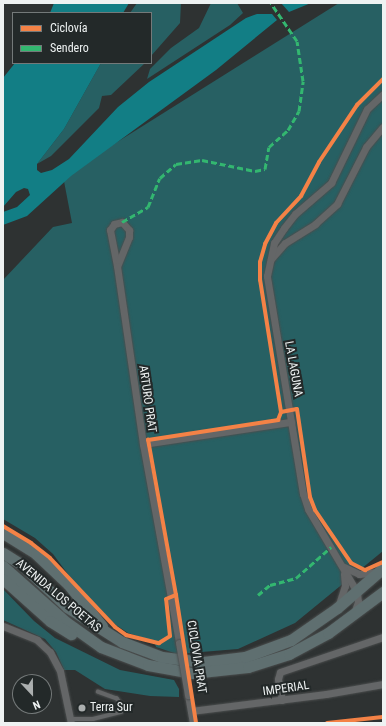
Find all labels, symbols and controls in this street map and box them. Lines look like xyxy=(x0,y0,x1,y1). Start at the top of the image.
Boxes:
legend xyxy=(12,12,152,64)
text: Ciclovía xyxy=(50,21,88,35)
text: Sendero xyxy=(50,41,89,55)
street label: LA LAGUNA xyxy=(281,340,305,398)
street label: ARTURO PRAT xyxy=(135,365,159,433)
street label: AVENIDA LOS POETAS xyxy=(13,556,103,636)
street label: CICLOVIA PRAT xyxy=(183,619,209,695)
north arrow xyxy=(12,674,52,714)
street label: IMPERIAL xyxy=(262,679,310,699)
text: N xyxy=(31,697,42,712)
place label: Terra Sur xyxy=(90,701,133,715)
marker: Terra Sur xyxy=(77,703,87,713)

